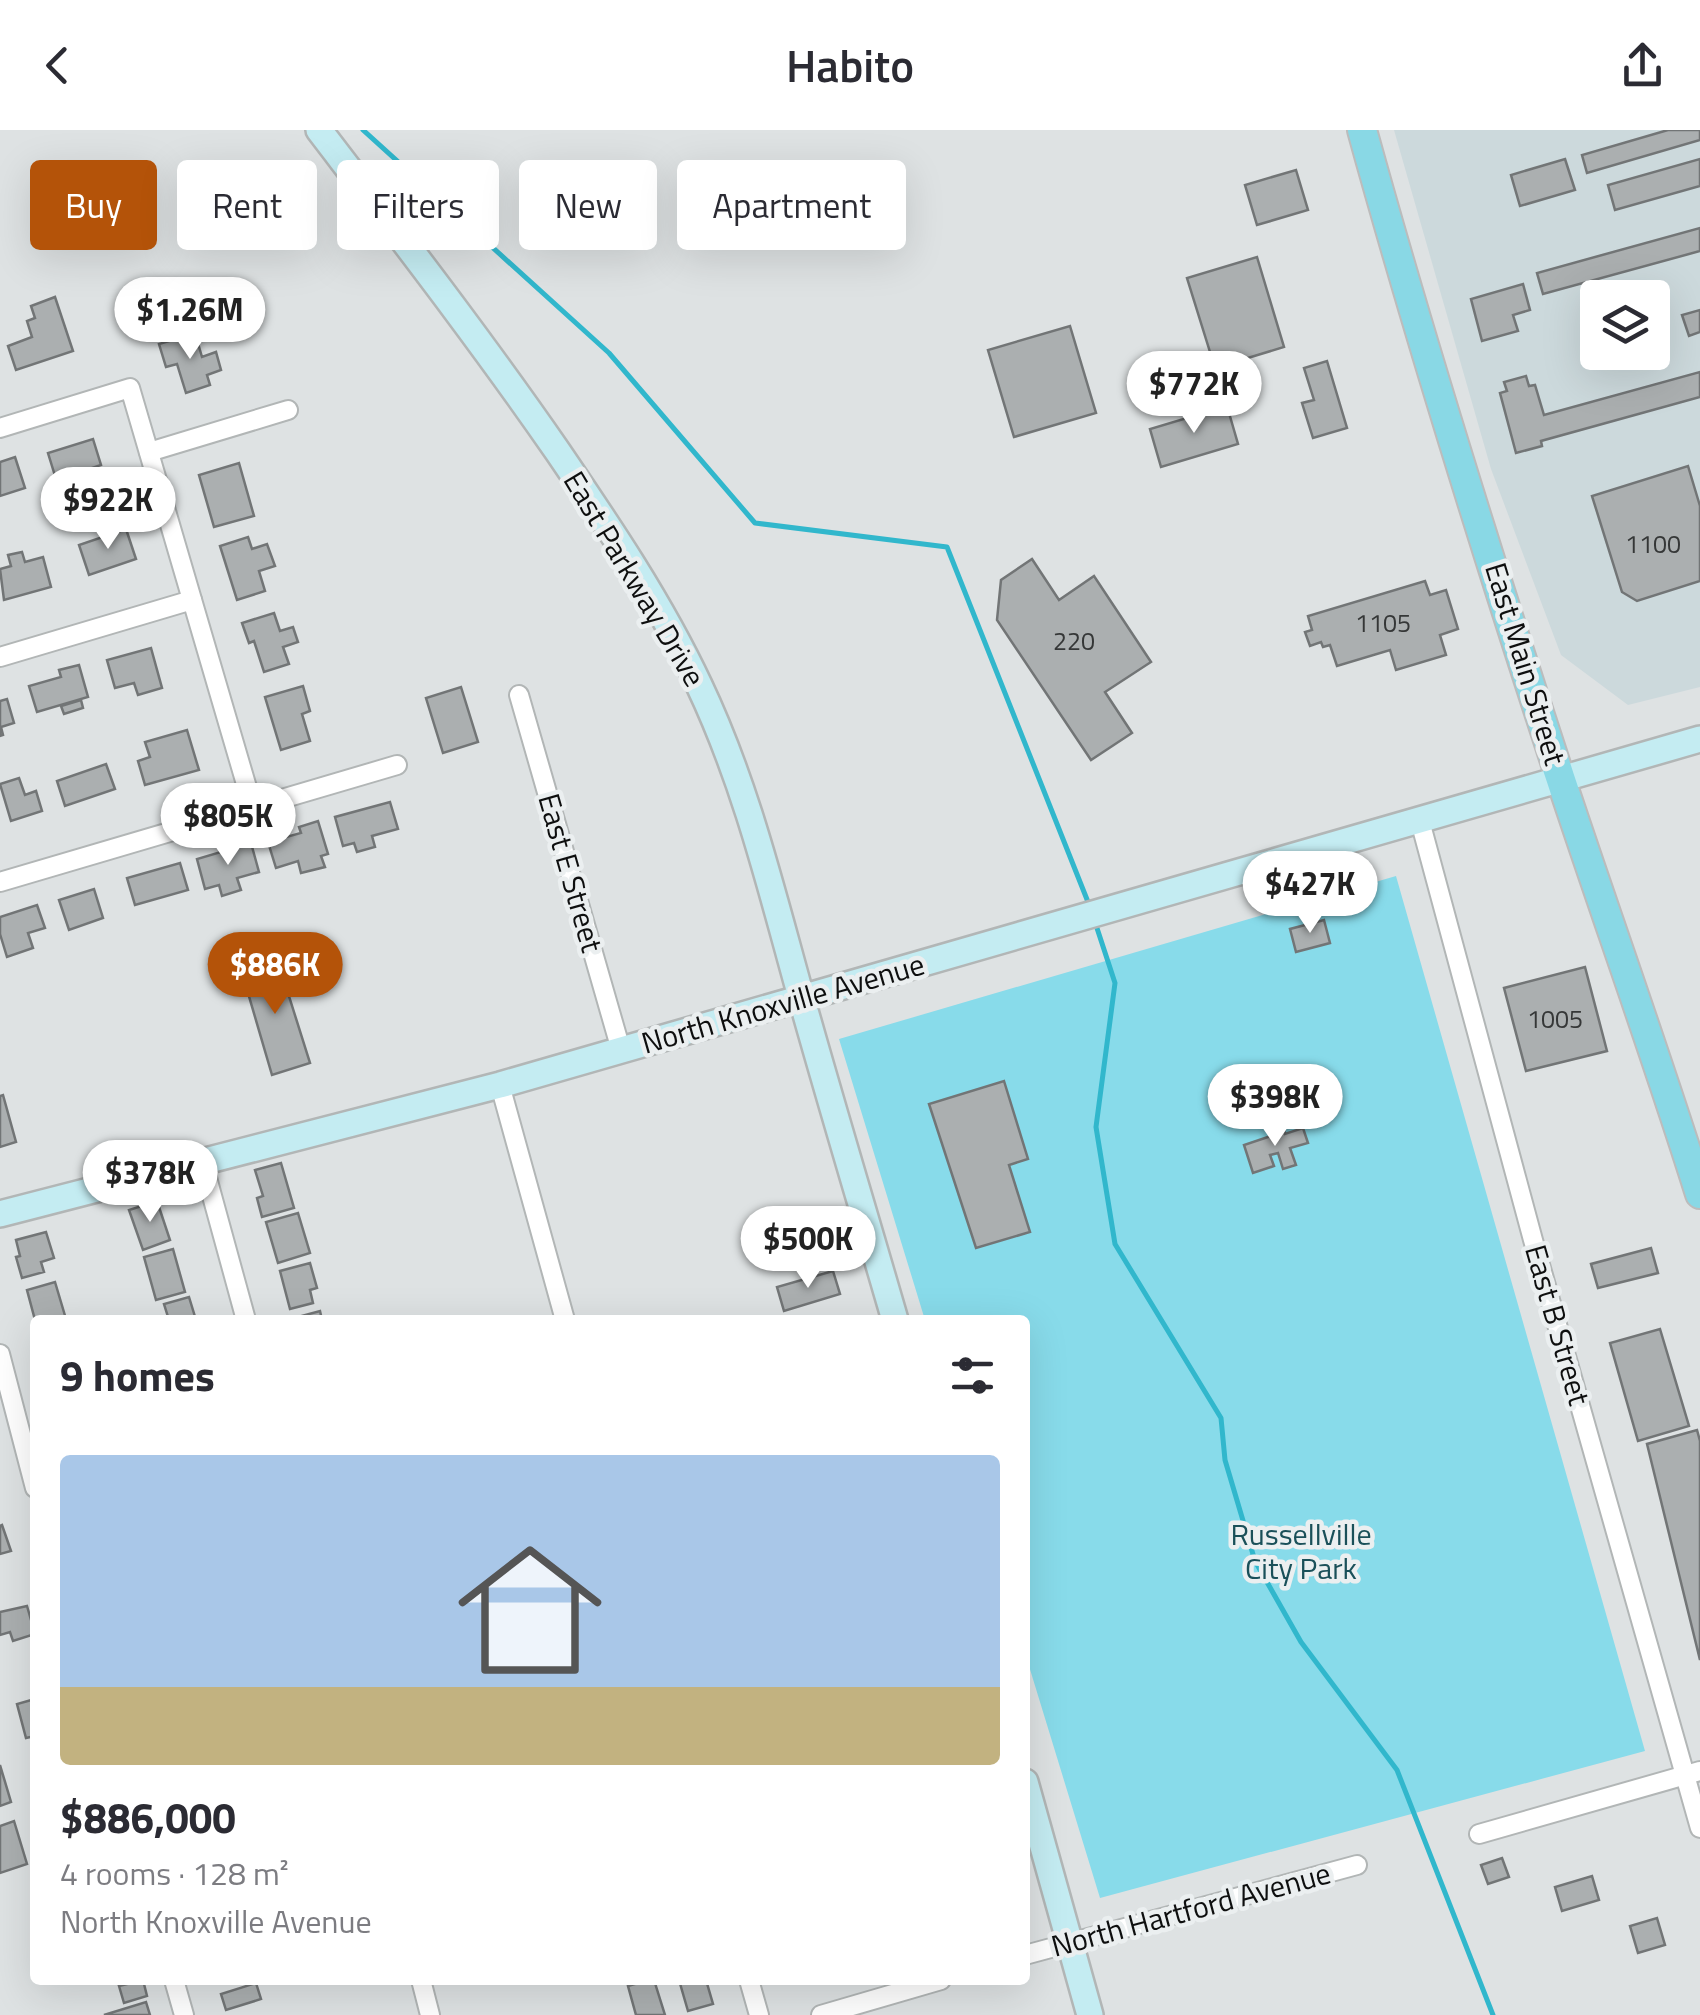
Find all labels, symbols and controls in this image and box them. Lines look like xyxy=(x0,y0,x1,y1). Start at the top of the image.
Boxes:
text: Habito xyxy=(786,31,914,99)
icon: back xyxy=(30,38,85,93)
icon: share xyxy=(1615,38,1670,93)
chip: Buy xyxy=(30,160,157,250)
chip: Rent xyxy=(177,160,317,250)
chip: Filters xyxy=(337,160,499,250)
chip: New xyxy=(519,160,657,250)
chip: Apartment xyxy=(677,160,906,250)
pin: $1.26M xyxy=(109,277,271,362)
map controls xyxy=(1580,280,1670,370)
button: layers xyxy=(1580,280,1670,370)
text: $1.26M xyxy=(136,285,244,333)
pin: $772K xyxy=(1124,351,1264,436)
text: $772K xyxy=(1149,359,1239,407)
street label: East Parkway Drive xyxy=(552,462,718,695)
pin: $922K xyxy=(38,467,178,552)
text: $922K xyxy=(63,475,153,523)
house number: 1100 xyxy=(1625,525,1681,563)
street label: East Main Street xyxy=(1473,557,1579,771)
house number: 1105 xyxy=(1355,604,1411,642)
house number: 220 xyxy=(1053,622,1095,660)
pin: $805K xyxy=(158,783,298,868)
street label: East E Street xyxy=(526,788,616,958)
text: $805K xyxy=(183,791,273,839)
pin: $427K xyxy=(1240,851,1380,936)
text: $427K xyxy=(1265,859,1355,907)
pin: $886K xyxy=(205,932,345,1017)
text: $886K xyxy=(230,940,320,988)
street label: North Knoxville Avenue xyxy=(636,941,929,1065)
house number: 1005 xyxy=(1527,1000,1583,1038)
pin: $398K xyxy=(1205,1064,1345,1149)
text: $398K xyxy=(1230,1072,1320,1120)
pin: $378K xyxy=(80,1140,220,1225)
text: $378K xyxy=(105,1148,195,1196)
pin: $500K xyxy=(738,1206,878,1291)
text: $500K xyxy=(763,1214,853,1262)
street label: East B Street xyxy=(1513,1239,1603,1411)
text: 9 homes xyxy=(60,1343,215,1407)
icon: filters xyxy=(945,1348,1000,1403)
park label: Russellville City Park xyxy=(1230,1511,1372,1591)
icon: home xyxy=(440,1520,620,1700)
text: $886,000 xyxy=(60,1785,236,1849)
text: 4 rooms · 128 m² xyxy=(60,1849,289,1897)
street label: North Hartford Avenue xyxy=(1046,1850,1336,1968)
text: North Knoxville Avenue xyxy=(60,1897,372,1945)

